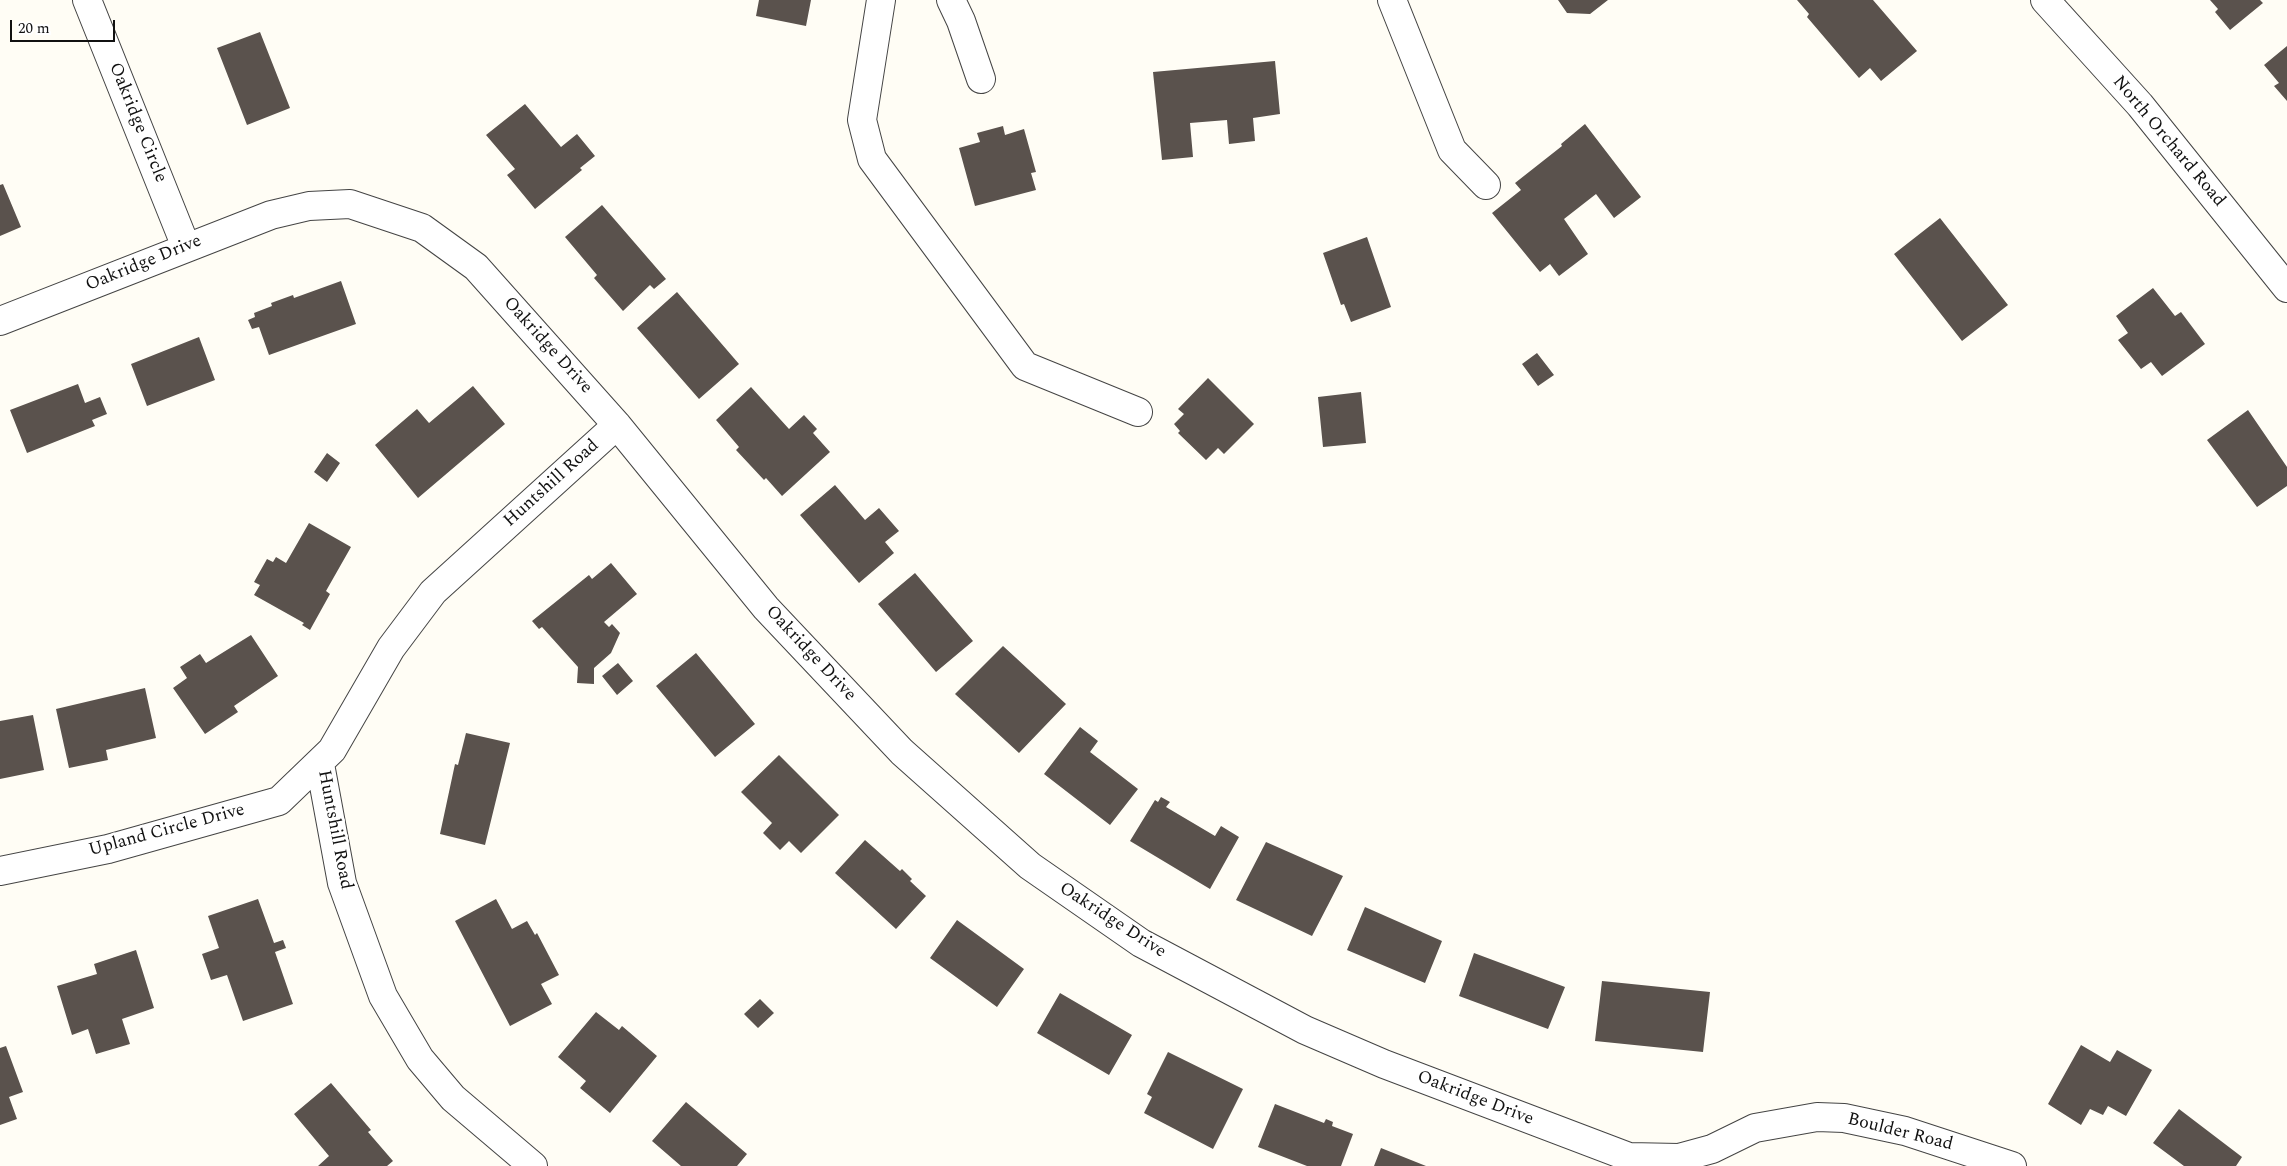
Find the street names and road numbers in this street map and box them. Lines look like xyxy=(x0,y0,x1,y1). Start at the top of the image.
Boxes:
street label: Oakridge Circle xyxy=(103,60,171,186)
street label: North Orchard Road xyxy=(2107,72,2229,212)
street label: Oakridge Drive xyxy=(83,231,205,297)
street label: Oakridge Drive xyxy=(498,293,596,399)
street label: Huntshill Road xyxy=(500,435,604,533)
street label: Oakridge Drive xyxy=(760,602,860,706)
street label: Huntshill Road xyxy=(312,769,356,891)
street label: Upland Circle Drive xyxy=(87,800,247,862)
street label: Oakridge Drive xyxy=(1055,878,1169,964)
street label: Oakridge Drive xyxy=(1414,1067,1536,1131)
street label: Boulder Road xyxy=(1845,1109,1955,1157)

